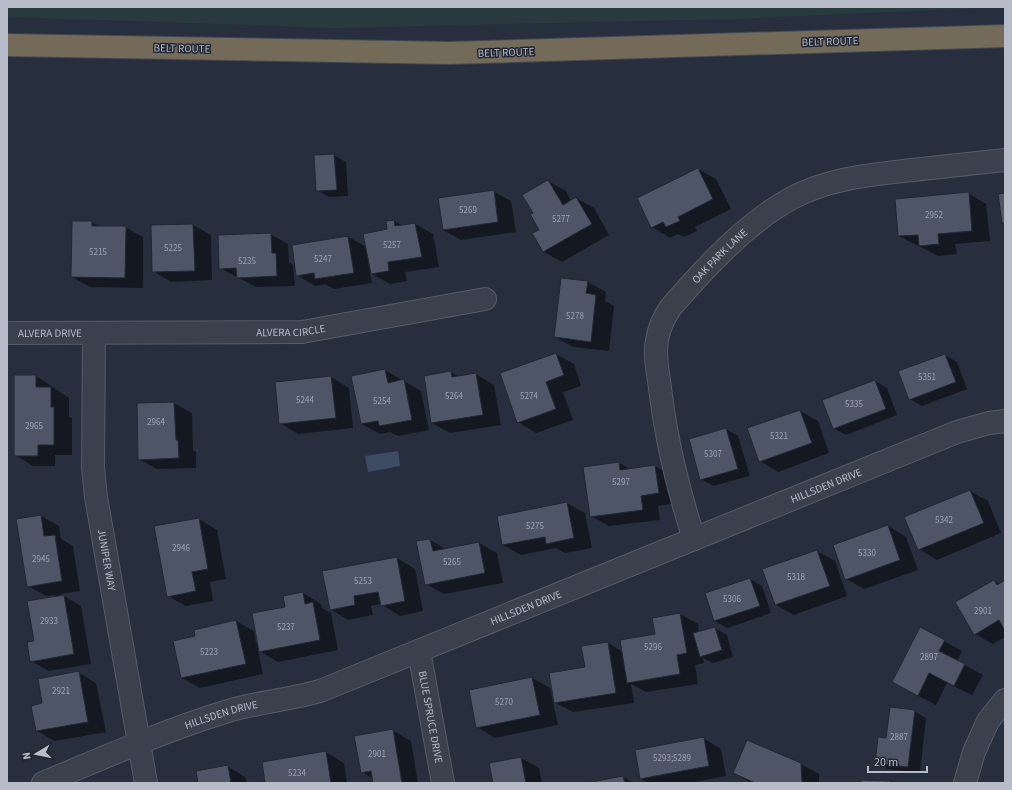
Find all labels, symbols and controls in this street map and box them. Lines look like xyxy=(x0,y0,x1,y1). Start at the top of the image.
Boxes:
street label: BELT ROUTE xyxy=(801,33,859,50)
street label: BELT ROUTE xyxy=(153,41,211,56)
street label: BELT ROUTE xyxy=(477,44,535,61)
house number: 5269 xyxy=(459,204,477,217)
house number: 2952 xyxy=(925,209,943,222)
house number: 5277 xyxy=(552,213,570,226)
street label: OAK PARK LANE xyxy=(689,225,751,287)
house number: 5257 xyxy=(383,239,401,252)
house number: 5225 xyxy=(164,242,182,255)
house number: 5215 xyxy=(89,246,107,259)
house number: 5247 xyxy=(314,253,332,266)
house number: 5235 xyxy=(238,255,256,268)
house number: 5278 xyxy=(566,310,584,323)
street label: ALVERA CIRCLE xyxy=(256,321,327,340)
street label: ALVERA DRIVE xyxy=(18,326,82,341)
house number: 5351 xyxy=(918,371,936,384)
house number: 5264 xyxy=(445,390,463,403)
house number: 5274 xyxy=(520,390,538,403)
house number: 5244 xyxy=(296,394,314,407)
house number: 5254 xyxy=(373,395,391,408)
house number: 5335 xyxy=(845,398,863,411)
house number: 2964 xyxy=(147,416,165,429)
house number: 2965 xyxy=(25,420,43,433)
house number: 5321 xyxy=(770,430,788,443)
house number: 5307 xyxy=(704,448,722,461)
street label: HILLSDEN DRIVE xyxy=(788,464,864,507)
house number: 5297 xyxy=(612,476,630,489)
house number: 5342 xyxy=(935,514,953,527)
house number: 5275 xyxy=(526,520,544,533)
street label: JUNIPER WAY xyxy=(94,528,119,593)
house number: 2946 xyxy=(172,542,190,555)
house number: 5330 xyxy=(858,547,876,560)
house number: 2945 xyxy=(32,553,50,566)
house number: 5265 xyxy=(443,556,461,569)
house number: 5318 xyxy=(787,571,805,584)
house number: 5253 xyxy=(354,575,372,588)
street label: HILLSDEN DRIVE xyxy=(488,586,564,629)
house number: 5306 xyxy=(723,593,741,606)
house number: 2901 xyxy=(974,605,992,618)
house number: 2933 xyxy=(40,615,58,628)
house number: 5237 xyxy=(277,621,295,634)
house number: 5296 xyxy=(644,641,662,654)
house number: 5223 xyxy=(200,646,218,659)
house number: 2897 xyxy=(920,651,938,664)
street label: BLUE SPRUCE DRIVE xyxy=(415,670,446,765)
house number: 2921 xyxy=(52,685,70,698)
house number: 5270 xyxy=(495,696,513,709)
street label: HILLSDEN DRIVE xyxy=(183,697,259,733)
house number: 2887 xyxy=(890,731,908,744)
north arrow xyxy=(16,734,56,774)
house number: 2901 xyxy=(368,748,386,761)
scale bar xyxy=(868,748,927,774)
text: N xyxy=(19,751,35,761)
house number: 5293;5289 xyxy=(653,752,692,765)
text: 20 m xyxy=(874,754,898,771)
house number: 5234 xyxy=(288,767,306,780)

